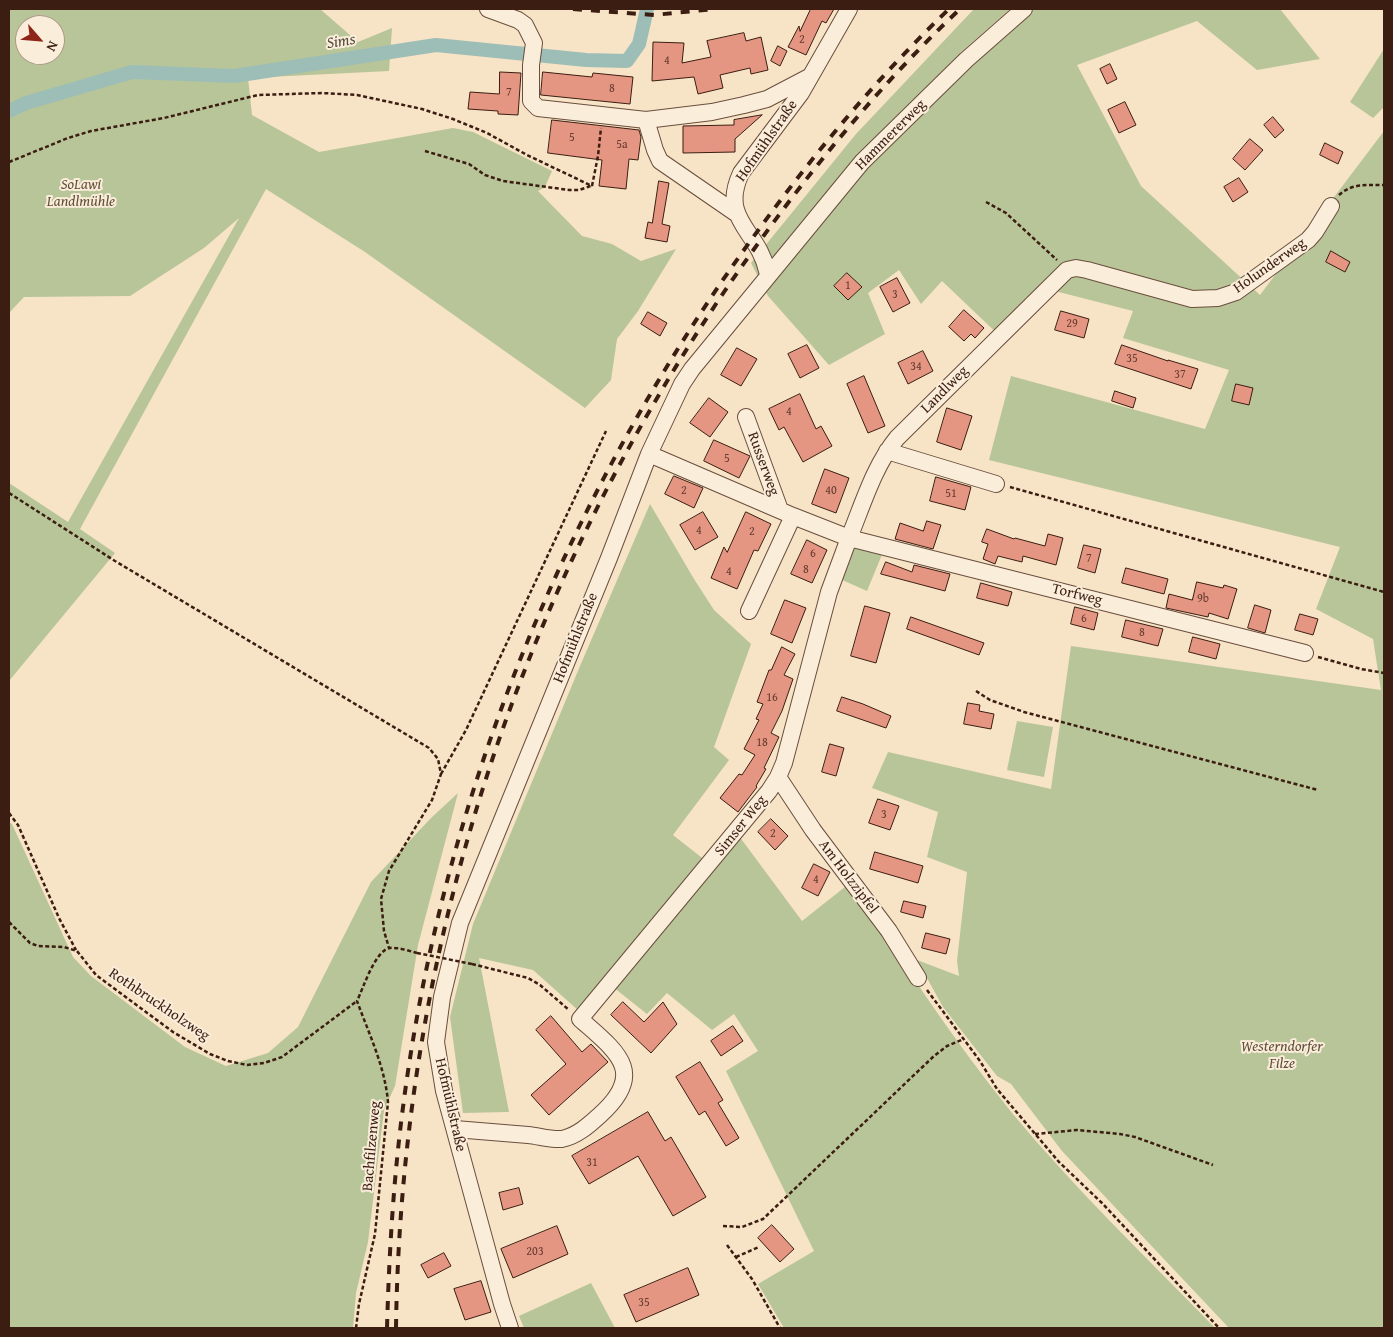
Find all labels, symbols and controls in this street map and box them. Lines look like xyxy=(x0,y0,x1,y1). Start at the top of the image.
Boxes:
north arrow xyxy=(15,15,65,65)
water label: Sims xyxy=(325,30,357,54)
house number: 2 xyxy=(799,33,805,47)
text: N xyxy=(41,38,64,55)
house number: 4 xyxy=(664,54,670,68)
house number: 8 xyxy=(609,82,615,96)
house number: 7 xyxy=(506,86,512,100)
street label: Hammererweg xyxy=(852,96,930,174)
street label: Hofmühlstraße xyxy=(732,97,802,185)
house number: 5 xyxy=(569,131,575,145)
house number: 5a xyxy=(616,138,628,152)
park label: SoLawi Landlmühle xyxy=(47,176,115,211)
street label: Holunderweg xyxy=(1230,234,1310,298)
house number: 1 xyxy=(845,279,851,293)
house number: 3 xyxy=(892,288,898,302)
house number: 29 xyxy=(1066,317,1078,331)
house number: 35 xyxy=(1126,352,1138,366)
house number: 34 xyxy=(910,360,922,374)
street label: Landlweg xyxy=(917,362,973,418)
house number: 37 xyxy=(1174,368,1186,382)
house number: 4 xyxy=(786,405,792,419)
street label: Russerweg xyxy=(743,430,783,498)
house number: 5 xyxy=(724,452,730,466)
house number: 2 xyxy=(681,484,687,498)
house number: 40 xyxy=(825,484,837,498)
house number: 51 xyxy=(945,487,957,501)
house number: 4 xyxy=(696,524,702,538)
house number: 2 xyxy=(749,525,755,539)
house number: 6 xyxy=(810,547,816,561)
house number: 7 xyxy=(1086,552,1092,566)
house number: 8 xyxy=(803,563,809,577)
house number: 4 xyxy=(726,565,732,579)
street label: Torfweg xyxy=(1050,580,1104,610)
street label: Hofmühlstraße xyxy=(550,590,602,686)
house number: 9b xyxy=(1197,592,1209,606)
house number: 6 xyxy=(1081,612,1087,626)
house number: 8 xyxy=(1139,626,1145,640)
house number: 16 xyxy=(766,691,778,705)
house number: 18 xyxy=(756,736,768,750)
street label: Simser Weg xyxy=(711,792,771,860)
house number: 3 xyxy=(881,808,887,822)
house number: 2 xyxy=(770,827,776,841)
street label: Am Holzzipfel xyxy=(814,836,882,918)
house number: 4 xyxy=(813,873,819,887)
street label: Rothbruckholzweg xyxy=(105,965,213,1045)
park label: Westerndorfer Filze xyxy=(1241,1038,1323,1073)
street label: Hofmühlstraße xyxy=(430,1056,470,1154)
street label: Bachfilzenweg xyxy=(359,1100,385,1192)
house number: 31 xyxy=(586,1156,598,1170)
house number: 203 xyxy=(526,1245,544,1259)
house number: 35 xyxy=(638,1296,650,1310)

